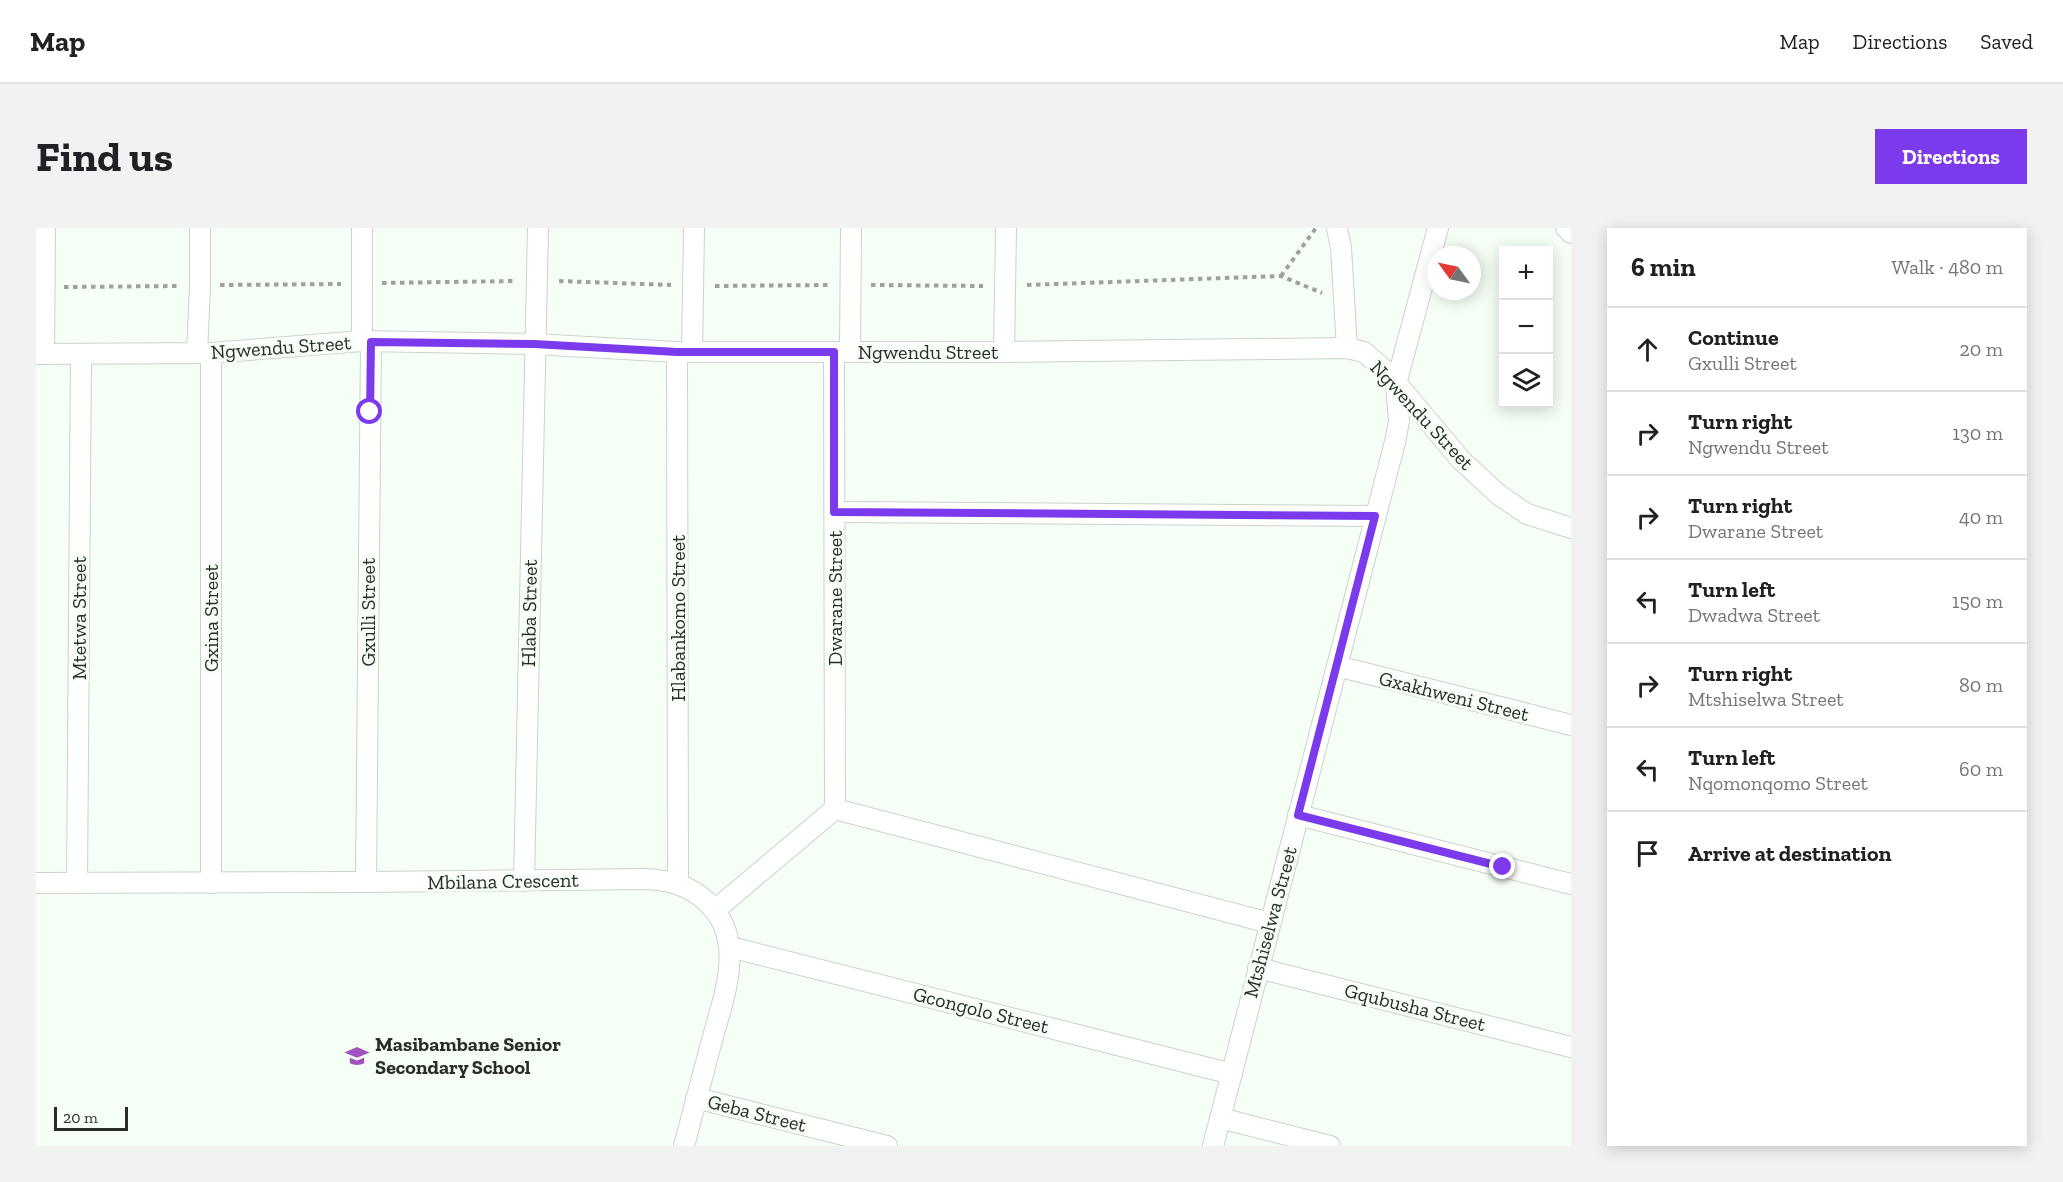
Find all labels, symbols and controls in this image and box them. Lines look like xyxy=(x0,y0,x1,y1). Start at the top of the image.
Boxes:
text: Map xyxy=(30,25,85,58)
text: Map xyxy=(1780,29,1820,54)
text: Directions xyxy=(1853,29,1947,54)
text: Saved xyxy=(1980,29,2033,54)
button: Directions xyxy=(1875,129,2027,184)
text: Find us xyxy=(36,131,173,182)
north arrow xyxy=(1427,246,1481,300)
map controls xyxy=(1499,246,1553,408)
button: + xyxy=(1499,246,1553,300)
text: 6 min xyxy=(1631,251,1696,283)
text: Walk · 480 m xyxy=(1892,255,2003,279)
button: − xyxy=(1499,300,1553,354)
text: Continue xyxy=(1688,324,1779,351)
street label: Ngwendu Street xyxy=(210,330,353,364)
icon: ahead xyxy=(1631,333,1664,366)
text: 20 m xyxy=(1959,337,2003,361)
street label: Ngwendu Street xyxy=(858,340,999,364)
text: Gxulli Street xyxy=(1688,351,1797,375)
button: layers xyxy=(1499,354,1553,408)
street label: Ngwendu Street xyxy=(1365,355,1479,475)
route start xyxy=(356,398,382,424)
text: Turn right xyxy=(1688,408,1792,435)
icon: right xyxy=(1631,417,1664,450)
text: 130 m xyxy=(1952,421,2003,445)
text: Ngwendu Street xyxy=(1688,435,1829,459)
text: Turn right xyxy=(1688,492,1792,519)
icon: right xyxy=(1631,501,1664,534)
text: 40 m xyxy=(1959,505,2003,529)
text: Dwarane Street xyxy=(1688,519,1823,543)
street label: Dwarane Street xyxy=(823,530,847,666)
street label: Hlabankomo Street xyxy=(666,534,690,701)
street label: Mtetwa Street xyxy=(67,556,91,680)
street label: Gxulli Street xyxy=(356,557,380,666)
street label: Hlaba Street xyxy=(516,558,542,667)
street label: Gxina Street xyxy=(199,563,223,672)
text: Turn left xyxy=(1688,576,1775,603)
icon: left xyxy=(1631,585,1664,618)
text: 150 m xyxy=(1952,589,2003,613)
text: Dwadwa Street xyxy=(1688,603,1820,627)
text: Turn right xyxy=(1688,660,1792,687)
street label: Gxakhweni Street xyxy=(1376,666,1532,726)
icon: right xyxy=(1631,669,1664,702)
text: 80 m xyxy=(1959,673,2003,697)
text: Mtshiselwa Street xyxy=(1688,687,1844,711)
text: Turn left xyxy=(1688,744,1775,771)
icon: left xyxy=(1631,753,1664,786)
text: 60 m xyxy=(1959,757,2003,781)
text: Nqomonqomo Street xyxy=(1688,771,1868,795)
icon: arrive xyxy=(1631,837,1664,870)
text: Arrive at destination xyxy=(1688,840,1891,867)
street label: Mtshiselwa Street xyxy=(1238,843,1302,1000)
route end xyxy=(1489,853,1515,879)
street label: Mbilana Crescent xyxy=(427,868,580,894)
street label: Gqubusha Street xyxy=(1342,978,1489,1036)
street label: Gcongolo Street xyxy=(911,982,1052,1039)
place label: Masibambane Senior Secondary School xyxy=(375,1032,561,1079)
school or university icon: Masibambane Senior Secondary School xyxy=(344,1043,370,1069)
street label: Geba Street xyxy=(705,1089,809,1137)
scale bar xyxy=(54,1104,128,1132)
text: 20 m xyxy=(63,1108,98,1127)

